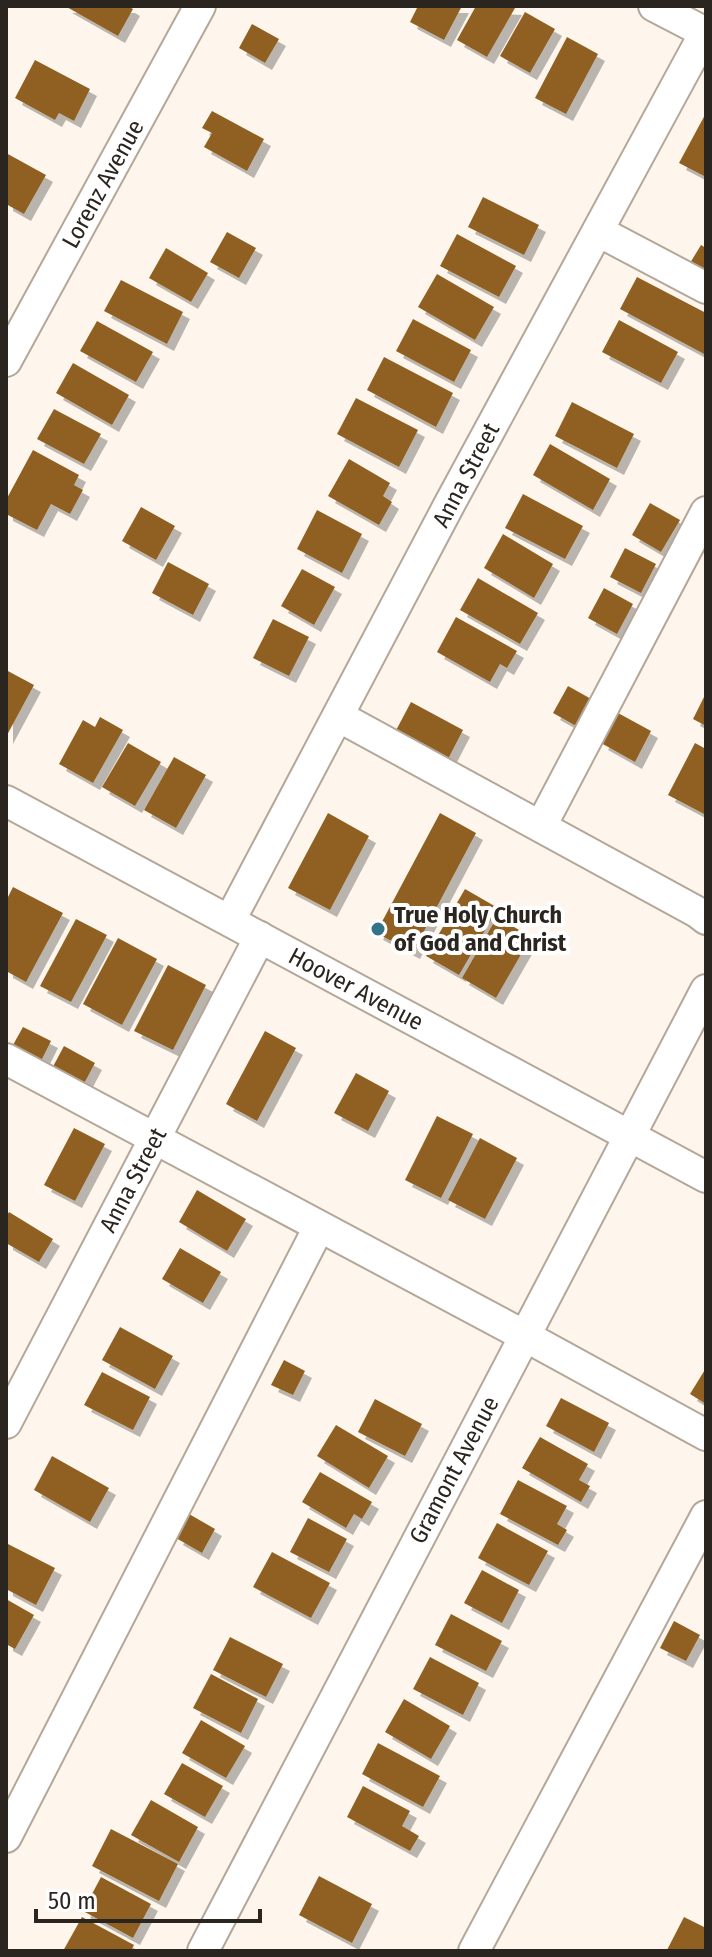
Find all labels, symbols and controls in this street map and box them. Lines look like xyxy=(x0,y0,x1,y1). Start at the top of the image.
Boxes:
street label: Lorenz Avenue xyxy=(56,115,150,253)
street label: Anna Street xyxy=(427,418,505,532)
place label: True Holy Church of God and Christ xyxy=(394,901,567,957)
marker: True Holy Church of God and Christ xyxy=(369,920,387,938)
street label: Hoover Avenue xyxy=(284,942,428,1036)
street label: Anna Street xyxy=(94,1123,172,1237)
street label: Gramont Avenue xyxy=(403,1392,505,1548)
scale bar xyxy=(36,1873,260,1923)
text: 50 m xyxy=(48,1887,96,1915)

